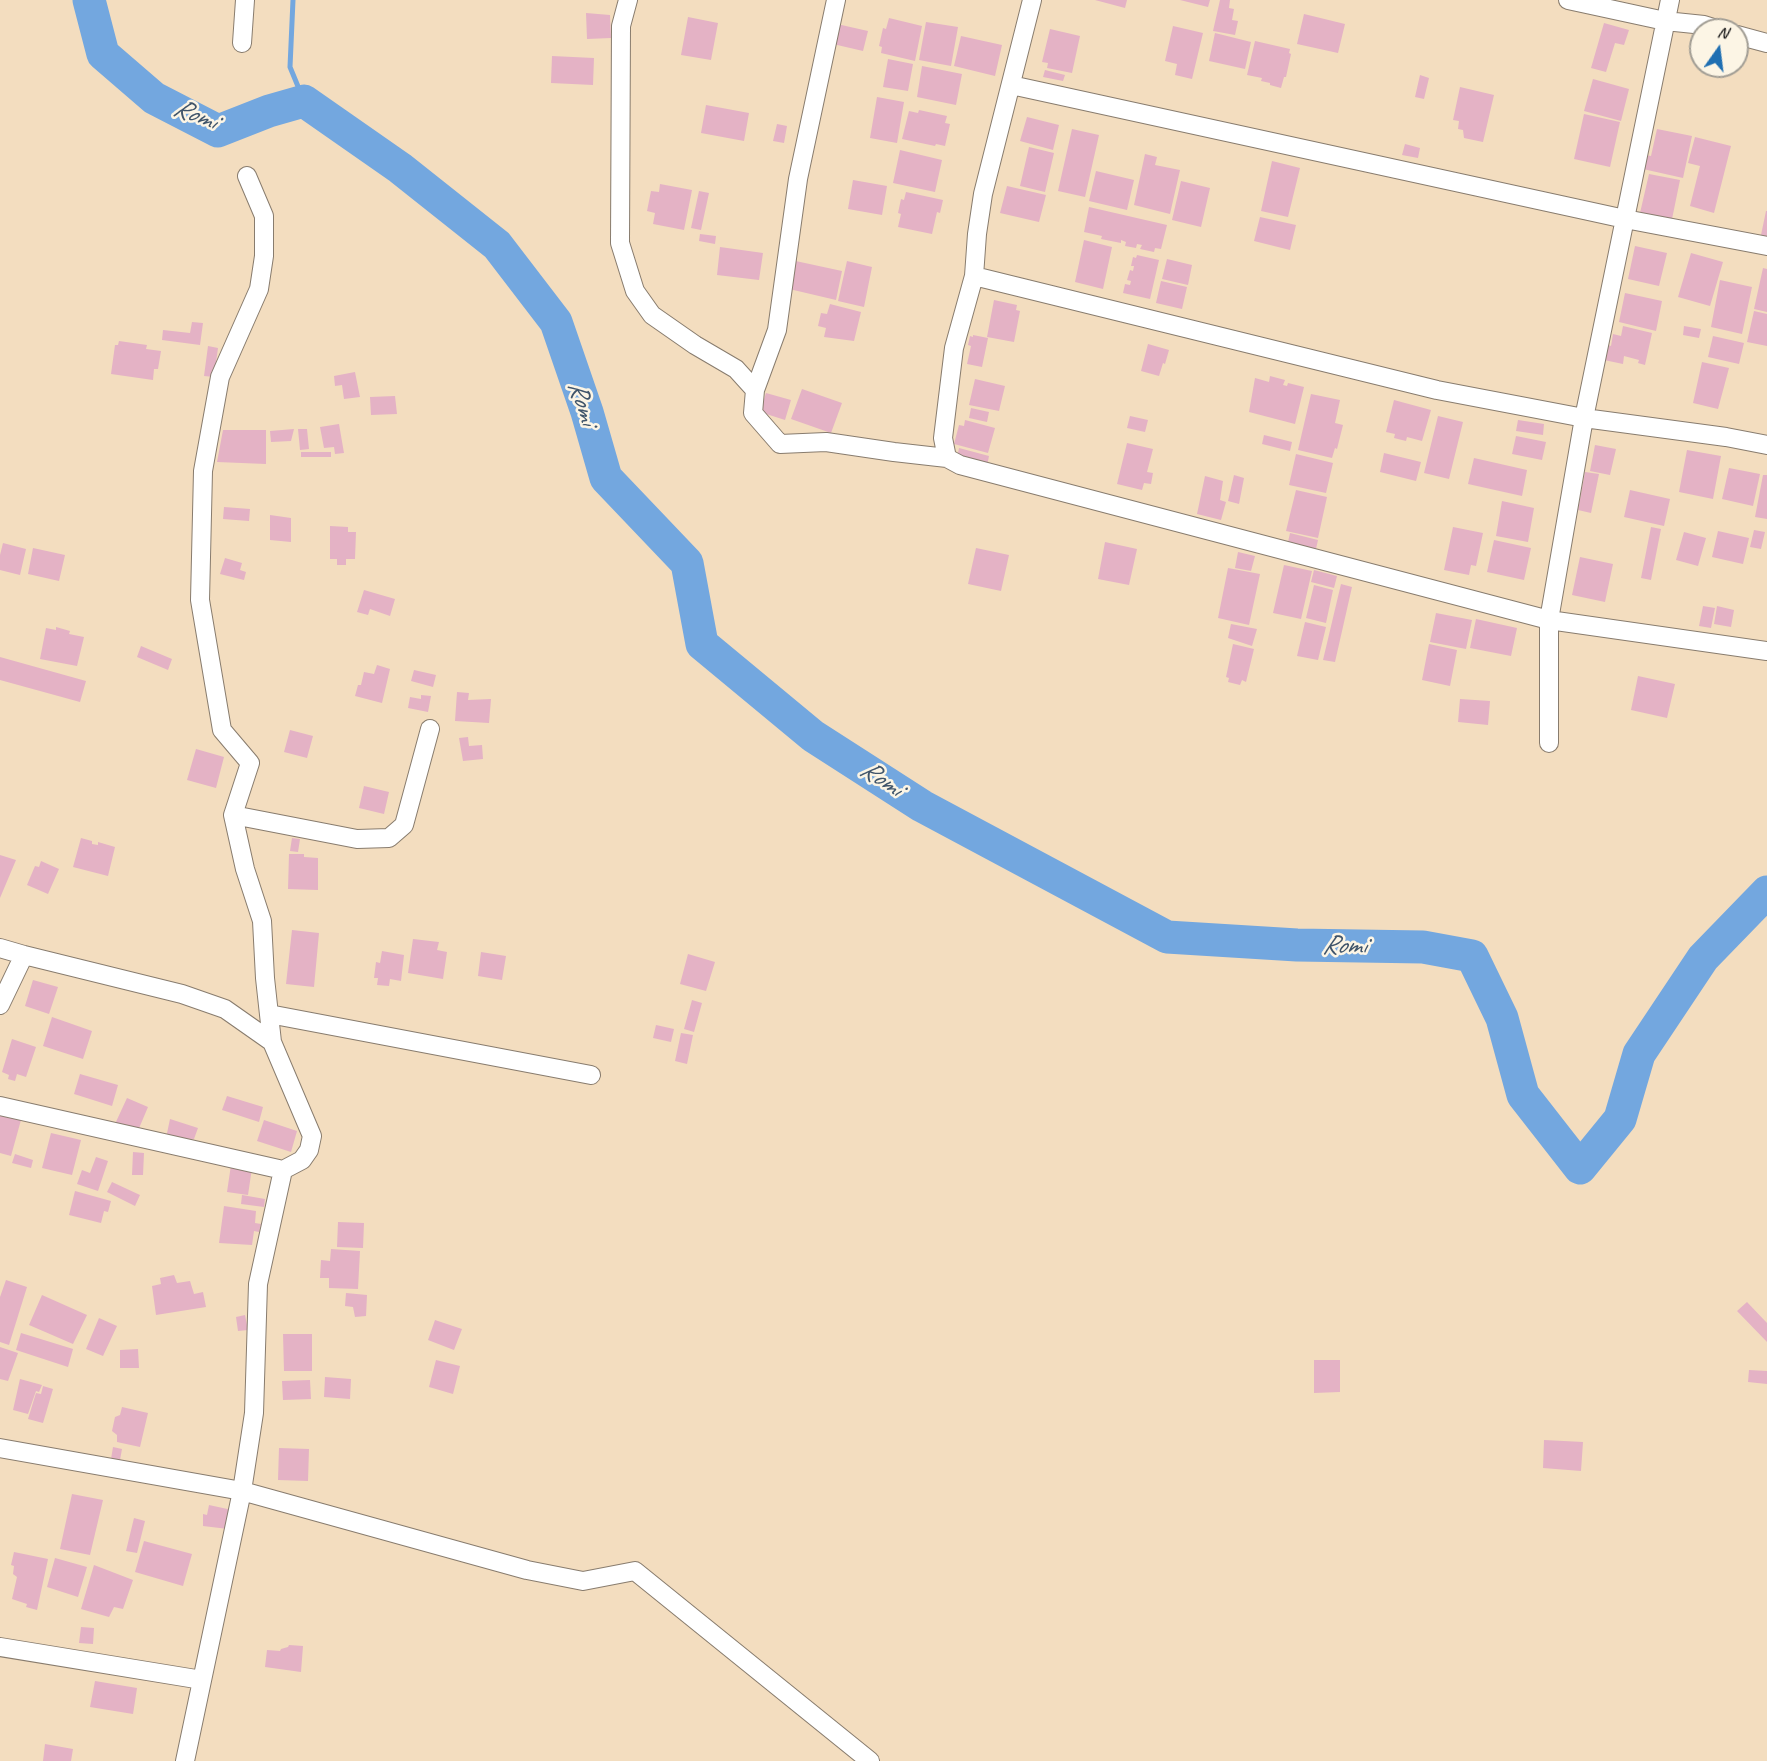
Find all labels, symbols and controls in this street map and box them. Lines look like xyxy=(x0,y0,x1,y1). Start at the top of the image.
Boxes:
north arrow xyxy=(1689,18,1749,78)
text: N xyxy=(1716,22,1730,43)
water label: Romi xyxy=(169,92,221,138)
water label: Romi xyxy=(560,377,604,429)
water label: Romi xyxy=(854,753,908,805)
water label: Romi xyxy=(1322,929,1366,963)

